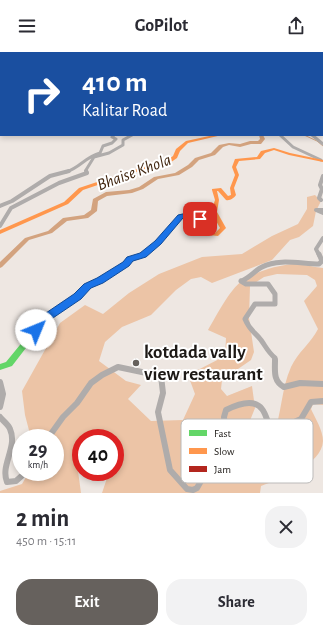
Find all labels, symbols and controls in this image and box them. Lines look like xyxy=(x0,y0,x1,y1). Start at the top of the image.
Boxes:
icon: menu xyxy=(16,15,38,37)
icon: share xyxy=(285,15,307,37)
text: GoPilot xyxy=(135,17,188,35)
icon: right xyxy=(16,68,68,120)
text: 410 m xyxy=(82,69,148,97)
text: Kalitar Road xyxy=(82,102,167,120)
water label: Bhaise Khola xyxy=(95,151,173,193)
pin xyxy=(183,202,217,236)
icon: arrive xyxy=(189,208,211,230)
position arrow xyxy=(15,309,57,351)
place label: kotdada vally view restaurant xyxy=(144,343,263,384)
marker: kotdada vally view restaurant xyxy=(131,358,141,368)
legend xyxy=(181,419,313,483)
text: Fast xyxy=(214,428,232,439)
speed limit sign: 40 xyxy=(72,429,124,481)
text: 29 xyxy=(28,440,48,460)
text: Slow xyxy=(214,446,235,457)
text: km/h xyxy=(28,460,48,470)
text: Jam xyxy=(214,464,231,475)
button: close xyxy=(265,506,307,548)
text: 2 min xyxy=(16,507,69,531)
text: 450 m · 15:11 xyxy=(16,535,76,548)
button: Exit xyxy=(16,579,158,625)
button: Share xyxy=(166,579,307,625)

